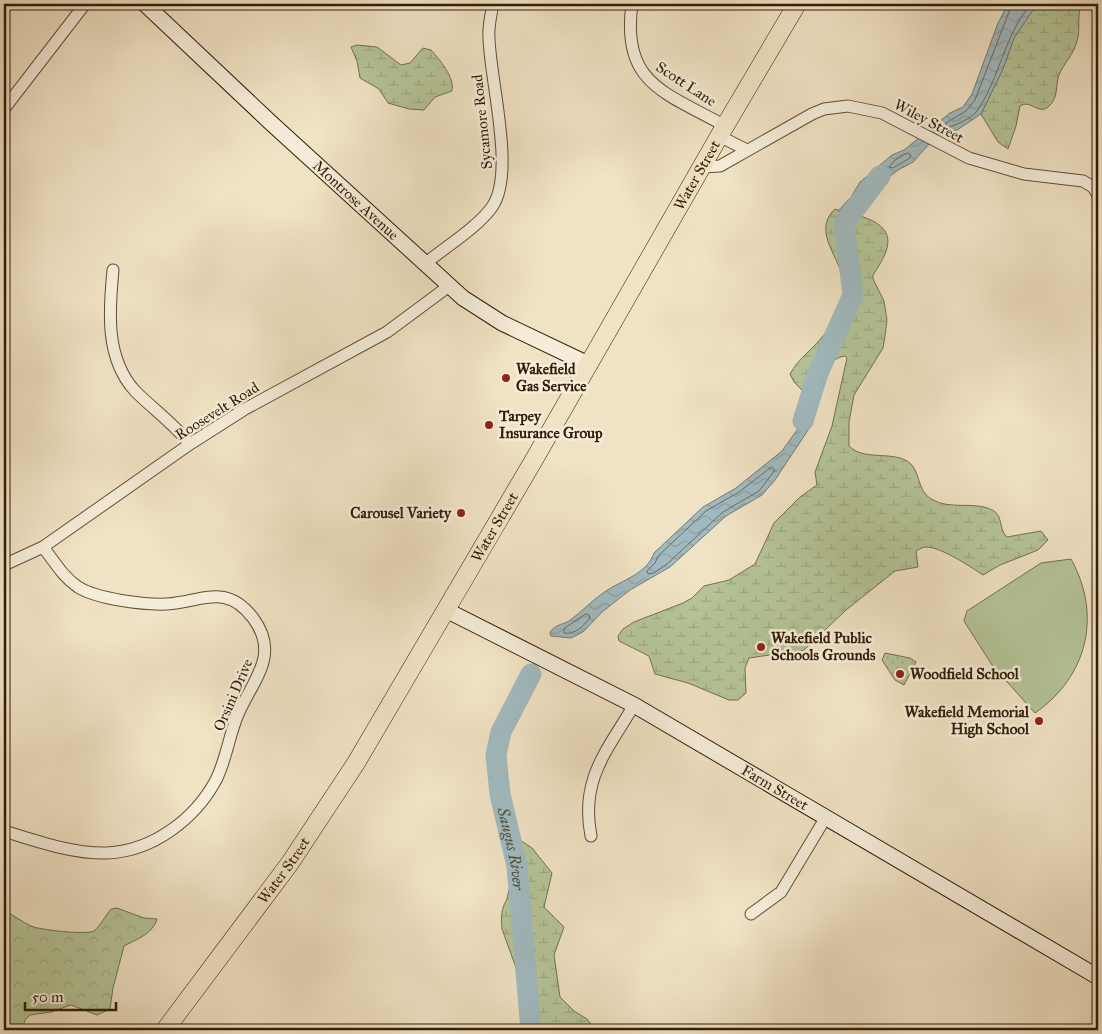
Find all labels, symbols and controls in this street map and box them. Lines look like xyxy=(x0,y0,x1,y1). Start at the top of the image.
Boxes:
street label: Scott Lane xyxy=(652,58,720,110)
street label: Sycamore Road xyxy=(468,73,496,170)
street label: Wiley Street xyxy=(891,95,967,147)
street label: Water Street xyxy=(670,136,724,213)
street label: Montrose Avenue xyxy=(309,157,402,244)
place label: Wakefield Gas Service xyxy=(516,360,587,395)
marker: Wakefield Gas Service xyxy=(500,372,512,384)
street label: Roosevelt Road xyxy=(172,378,263,444)
place label: Tarpey Insurance Group xyxy=(498,407,603,443)
marker: Tarpey Insurance Group xyxy=(483,419,495,431)
street label: Water Street xyxy=(467,488,522,565)
place label: Carousel Variety xyxy=(350,504,452,523)
marker: Carousel Variety xyxy=(455,507,467,519)
place label: Wakefield Public Schools Grounds xyxy=(771,629,876,664)
marker: Wakefield Public Schools Grounds xyxy=(755,641,767,653)
street label: Orsini Drive xyxy=(210,656,256,734)
place label: Woodfield School xyxy=(910,665,1020,683)
marker: Woodfield School xyxy=(894,668,906,680)
place label: Wakefield Memorial High School xyxy=(904,703,1030,739)
marker: Wakefield Memorial High School xyxy=(1033,715,1045,727)
street label: Farm Street xyxy=(738,761,812,815)
water label: Saugus River xyxy=(493,805,528,892)
street label: Water Street xyxy=(254,833,314,907)
scale bar xyxy=(25,979,116,1011)
text: 50 m xyxy=(32,988,64,1006)

